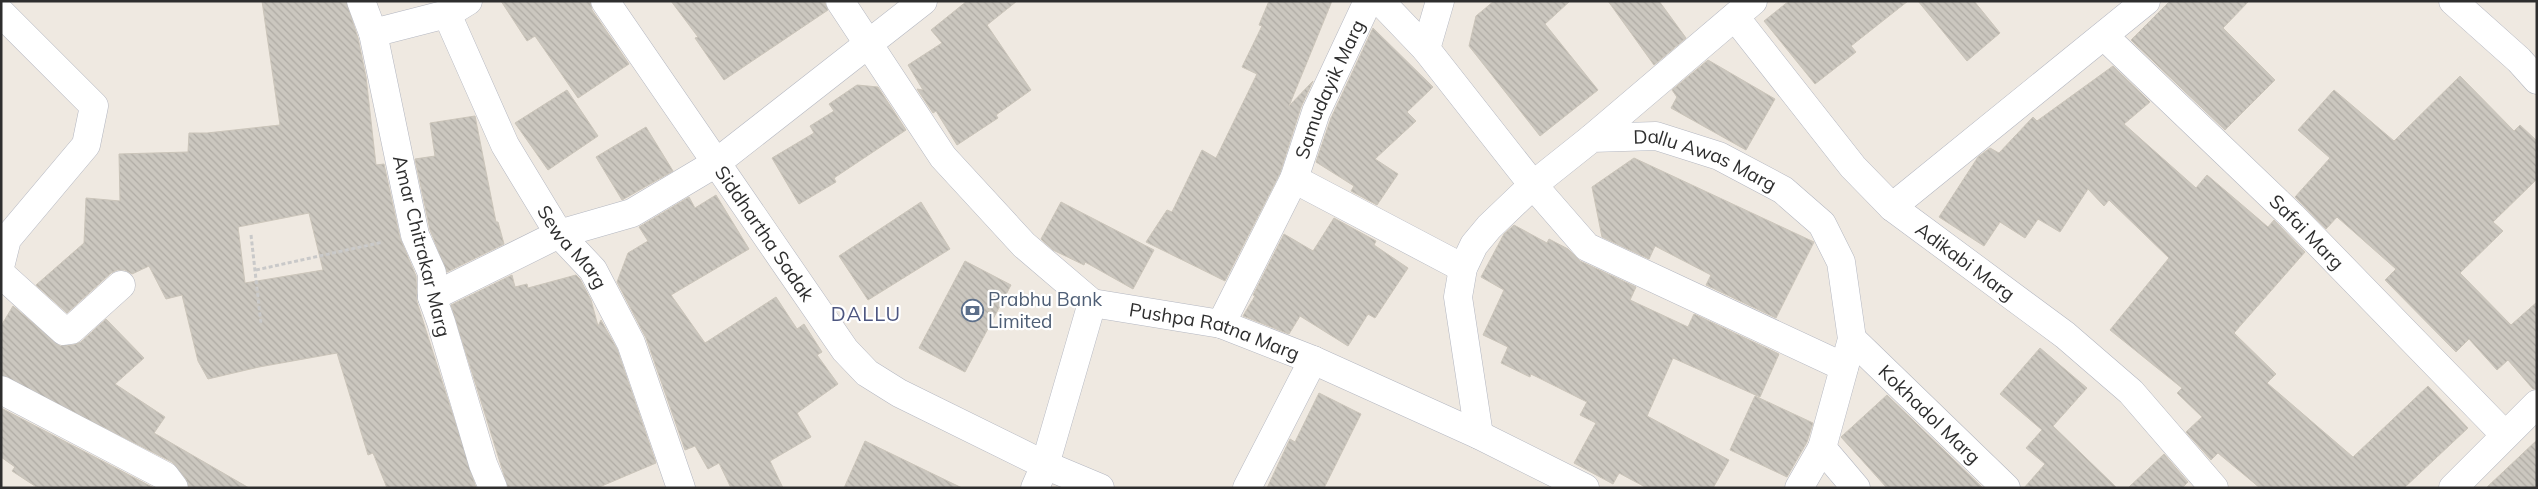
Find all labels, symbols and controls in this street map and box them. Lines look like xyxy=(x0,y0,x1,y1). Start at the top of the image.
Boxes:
street label: Samudayik Marg xyxy=(1290,16,1370,162)
street label: Dallu Awas Marg xyxy=(1633,124,1781,196)
street label: Amar Chitrakar Marg xyxy=(388,153,456,339)
street label: Siddhartha Sadak xyxy=(710,161,820,306)
street label: Safai Marg xyxy=(2265,189,2349,275)
street label: Sewa Marg xyxy=(532,201,613,293)
street label: Adikabi Marg xyxy=(1911,217,2020,306)
place label: Prabhu Bank Limited xyxy=(988,287,1102,333)
street label: Pushpa Ratna Marg xyxy=(1128,297,1303,366)
bank icon: Prabhu Bank Limited xyxy=(960,298,984,322)
district label: DALLU xyxy=(831,301,901,326)
street label: Kokhadol Marg xyxy=(1874,359,1986,469)

